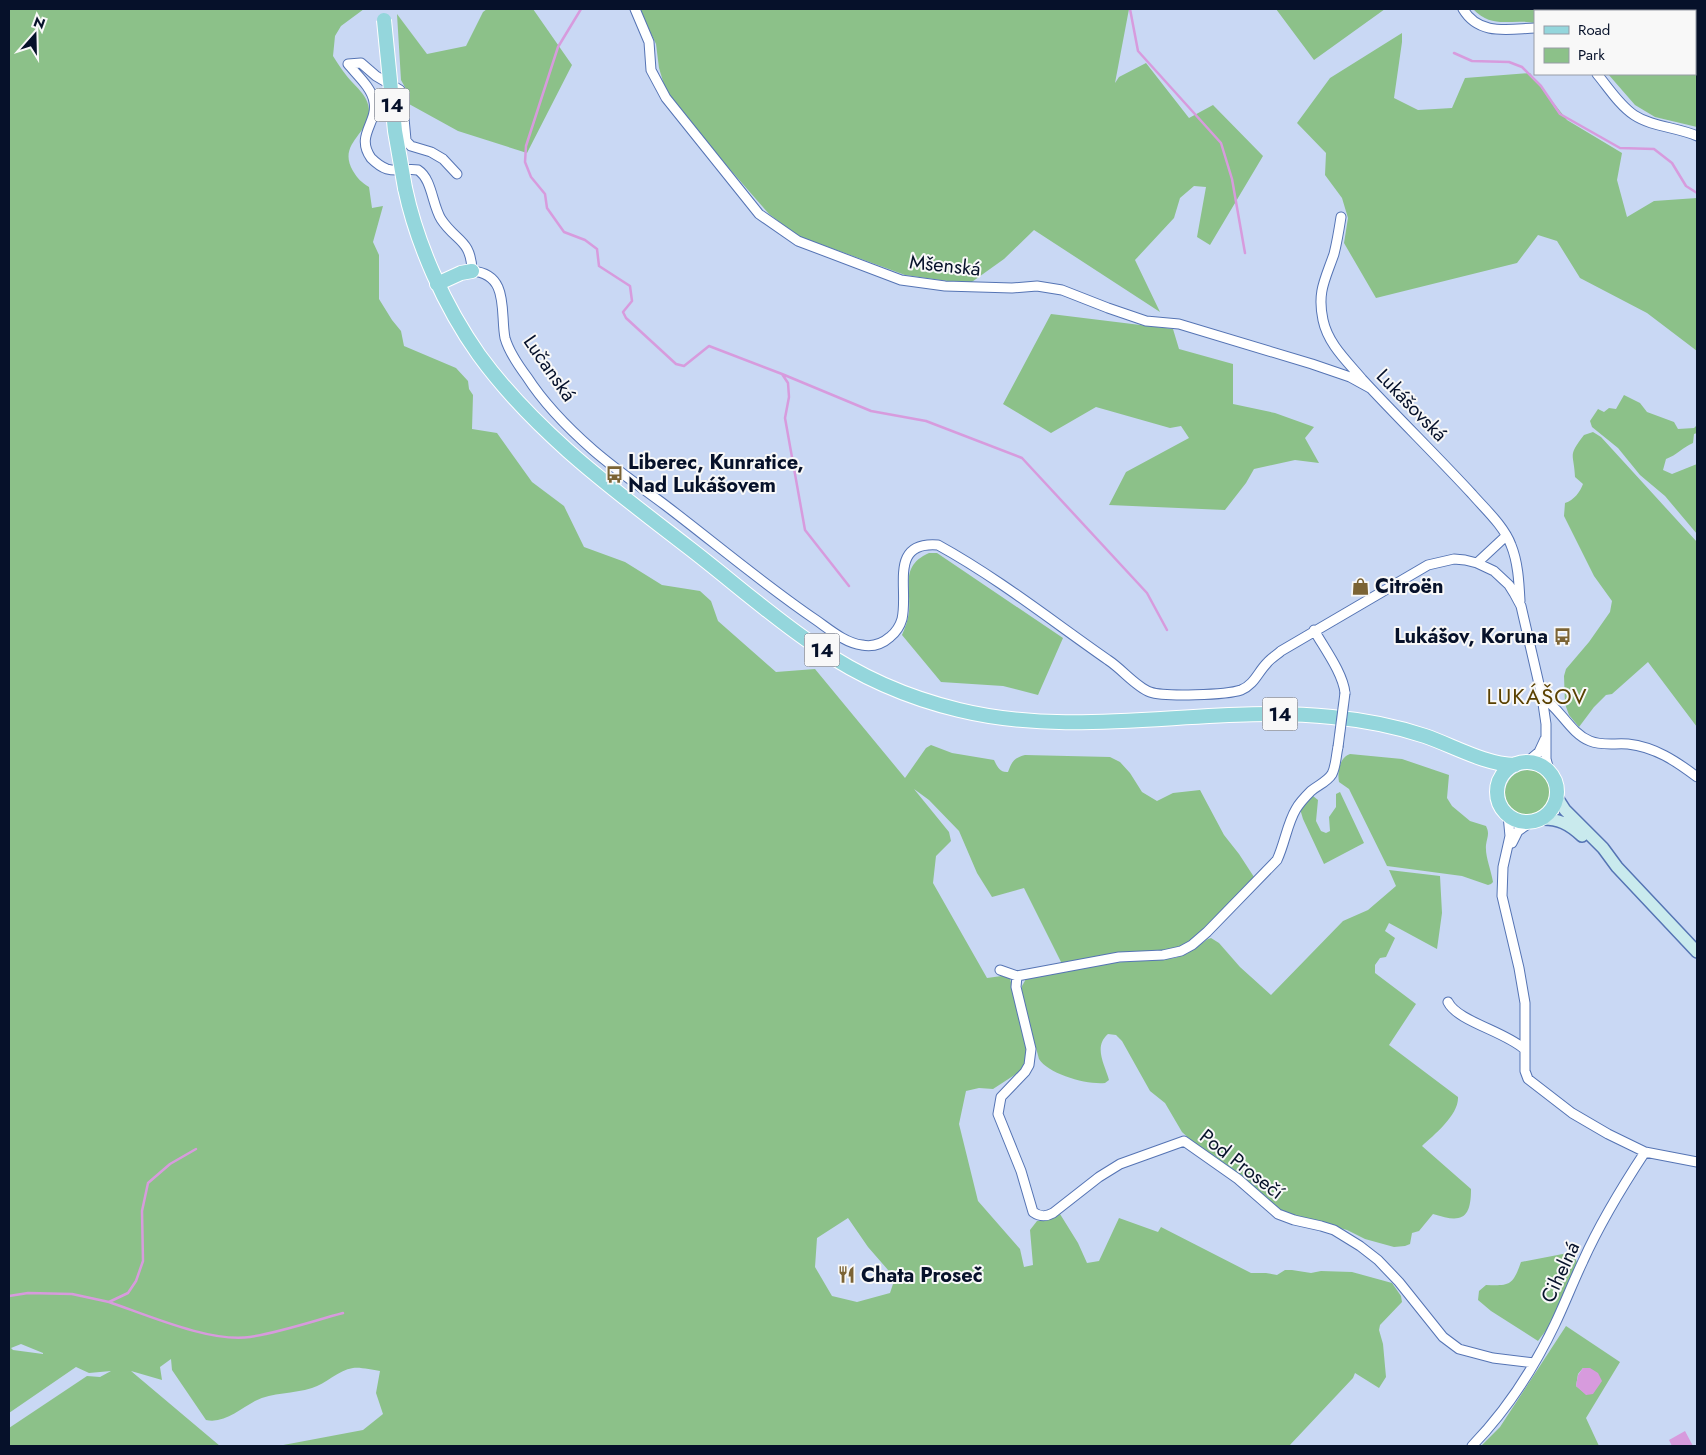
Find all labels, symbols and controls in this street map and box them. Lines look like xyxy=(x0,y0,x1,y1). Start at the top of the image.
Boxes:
north arrow xyxy=(10,10,60,60)
legend xyxy=(1534,10,1696,75)
text: N xyxy=(31,11,48,34)
text: Road xyxy=(1578,19,1610,41)
text: Park xyxy=(1578,44,1605,66)
road number: 14 xyxy=(374,88,410,122)
street label: Mšenská xyxy=(908,247,982,284)
street label: Lučanská xyxy=(516,329,583,407)
street label: Lukášovská xyxy=(1369,362,1454,448)
place label: Liberec, Kunratice, Nad Lukášovem xyxy=(628,448,804,500)
bus stop icon: Liberec, Kunratice, Nad Lukášovem xyxy=(604,464,624,484)
place label: Citroën xyxy=(1375,572,1444,601)
shop icon: Citroën xyxy=(1351,576,1371,596)
place label: Lukášov, Koruna xyxy=(1394,622,1548,651)
bus stop icon: Lukášov, Koruna xyxy=(1552,626,1572,646)
road number: 14 xyxy=(804,634,840,666)
district label: LUKÁŠOV xyxy=(1487,680,1587,712)
road number: 14 xyxy=(1262,698,1298,731)
street label: Pod Prosečí xyxy=(1193,1122,1291,1207)
street label: Cihelná xyxy=(1534,1237,1587,1308)
place label: Chata Proseč xyxy=(861,1261,983,1290)
restaurant icon: Chata Proseč xyxy=(837,1265,857,1285)

